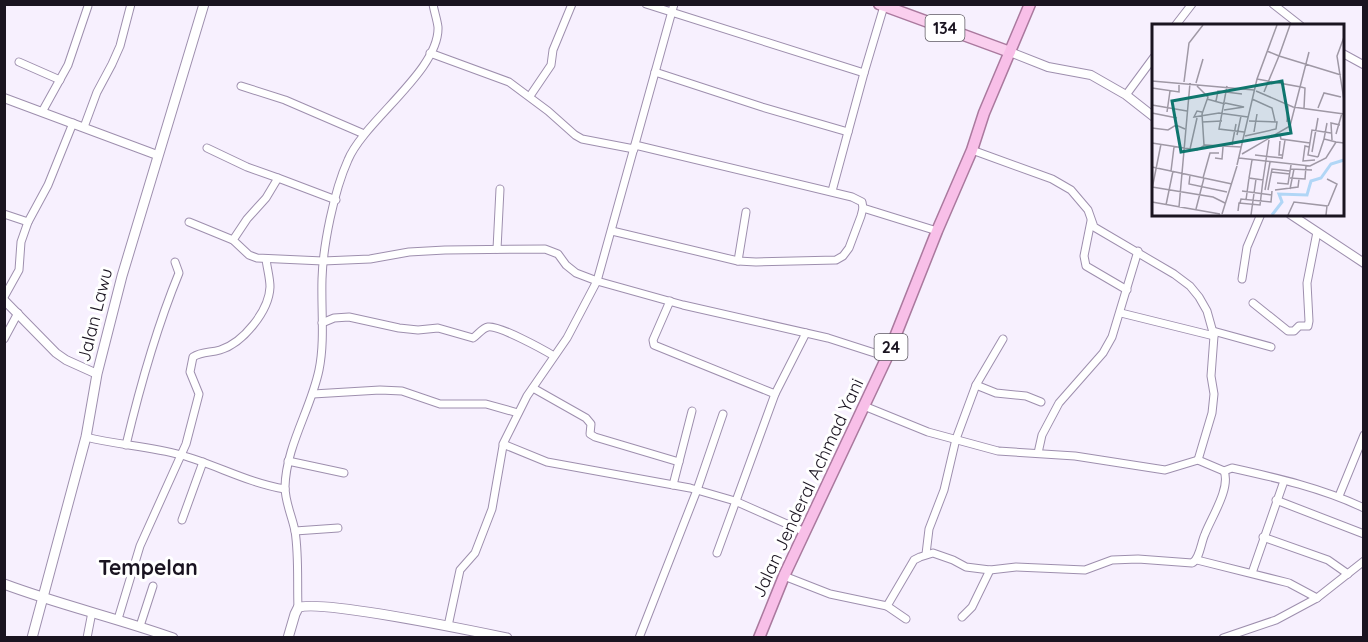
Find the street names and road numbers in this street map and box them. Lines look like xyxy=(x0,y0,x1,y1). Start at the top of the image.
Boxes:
road number: 134 xyxy=(926,15,964,41)
street label: Jalan Lawu xyxy=(72,266,117,364)
road number: 24 xyxy=(874,334,908,360)
street label: Jalan Jenderal Achmad Yani xyxy=(747,375,869,601)

